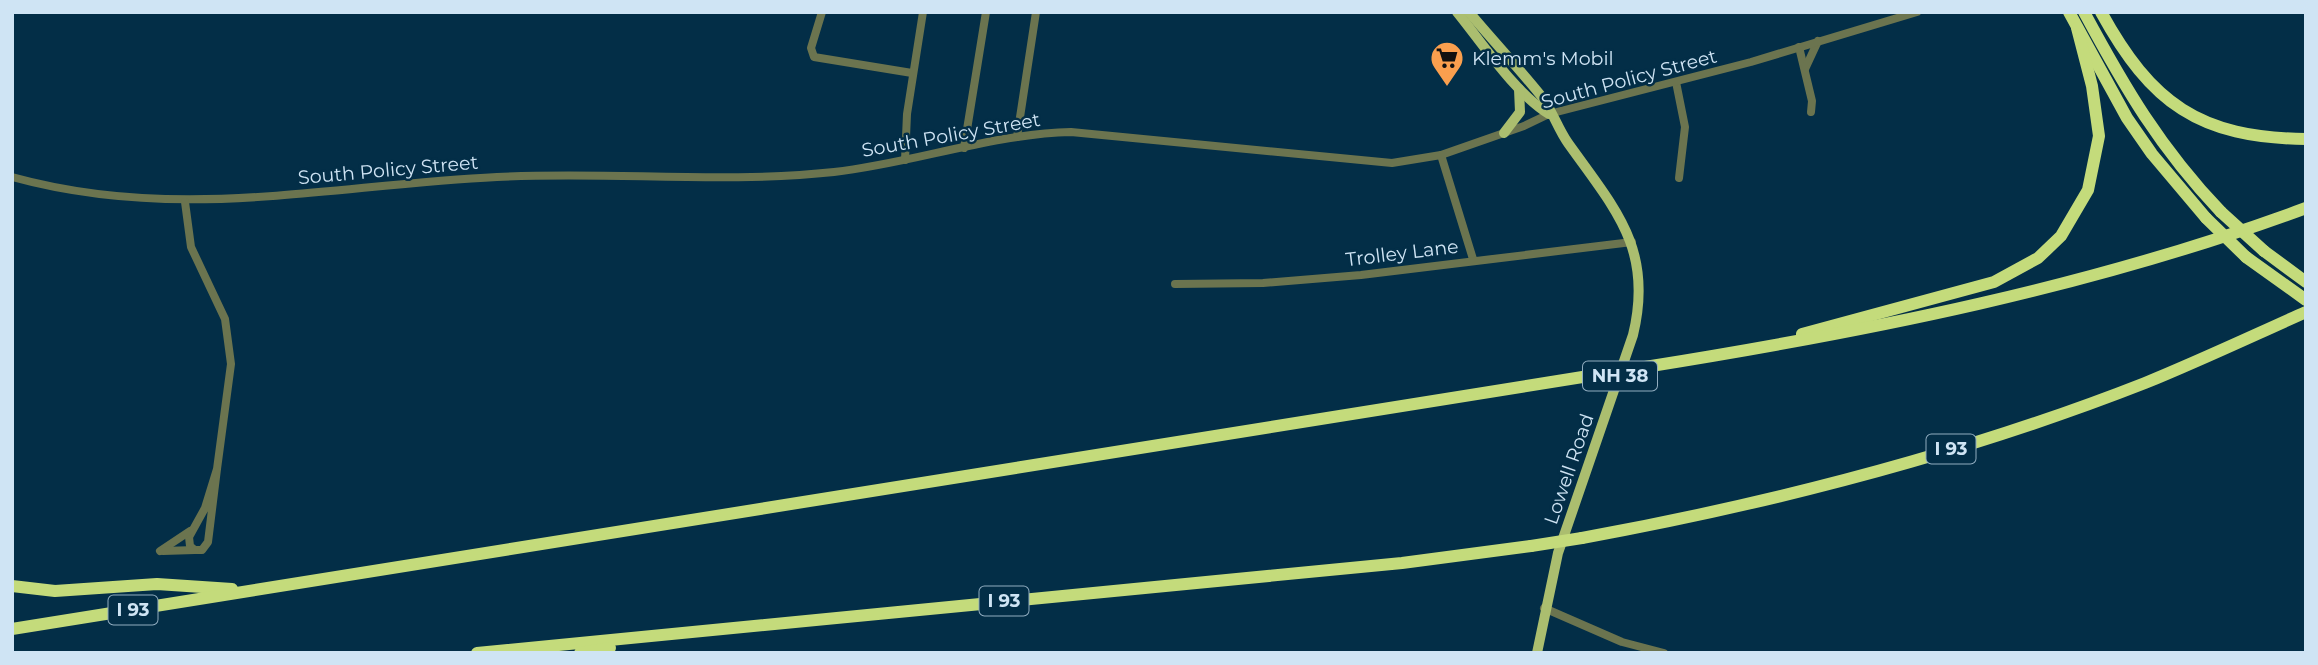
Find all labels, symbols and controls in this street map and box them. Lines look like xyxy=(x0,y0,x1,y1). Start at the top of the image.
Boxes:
supermarket icon: Klemm's Mobil xyxy=(1428,39,1466,88)
street label: South Policy Street xyxy=(1539,44,1720,114)
place label: Klemm's Mobil xyxy=(1472,47,1614,70)
street label: South Policy Street xyxy=(860,108,1042,162)
street label: South Policy Street xyxy=(297,151,479,189)
street label: Trolley Lane xyxy=(1344,235,1460,271)
road number: NH 38 xyxy=(1583,362,1657,390)
street label: Lowell Road xyxy=(1539,411,1599,527)
road number: I 93 xyxy=(1926,434,1976,463)
road number: I 93 xyxy=(979,586,1028,616)
road number: I 93 xyxy=(108,596,158,624)

